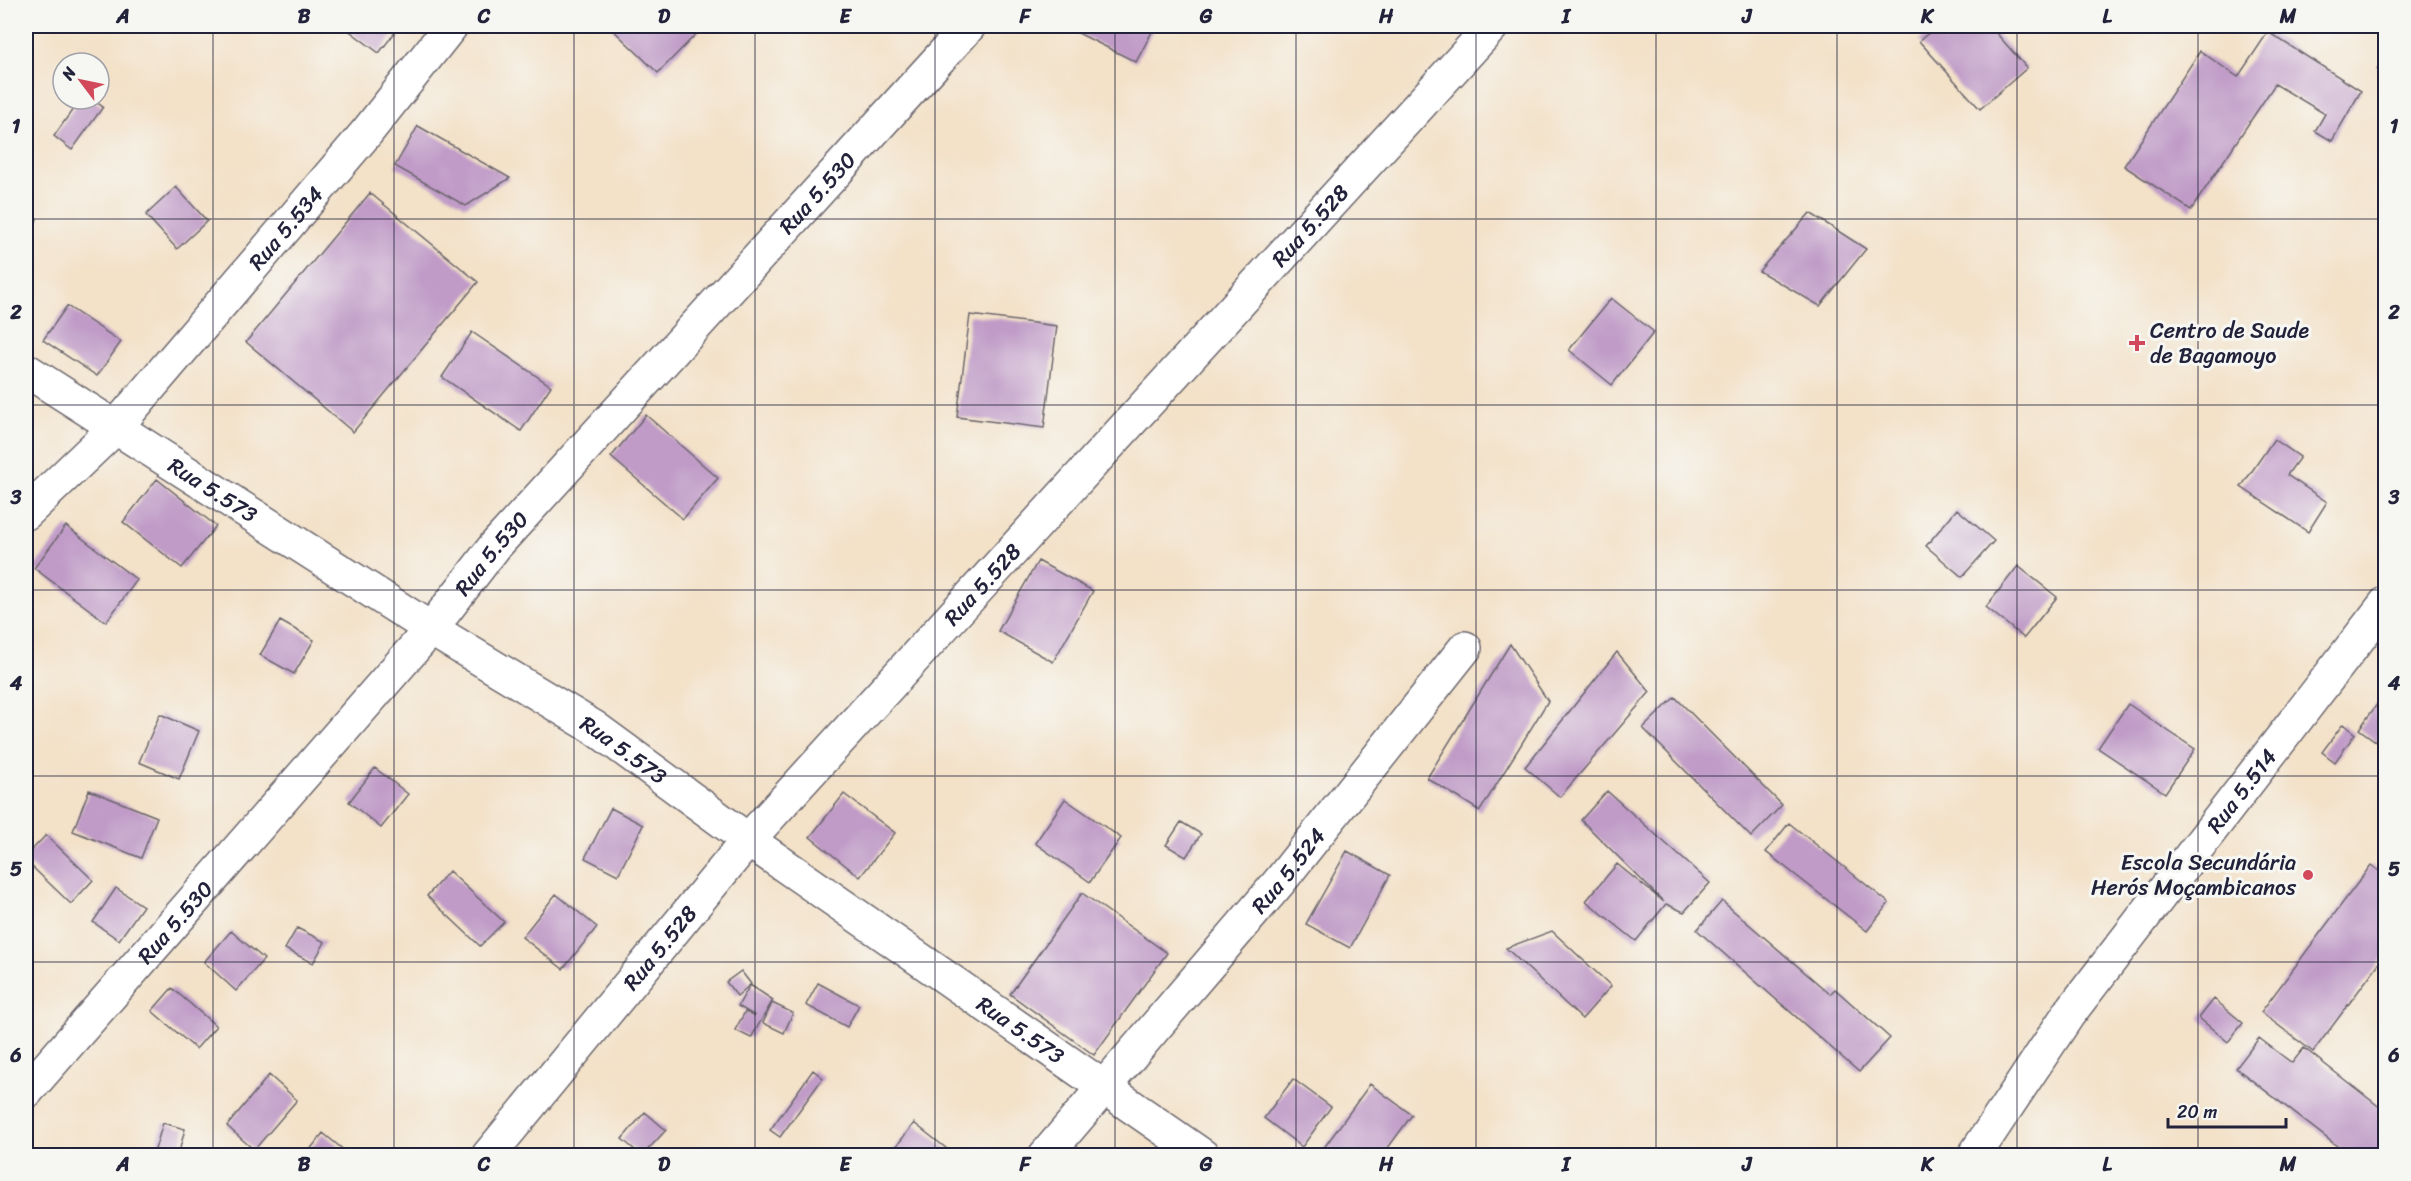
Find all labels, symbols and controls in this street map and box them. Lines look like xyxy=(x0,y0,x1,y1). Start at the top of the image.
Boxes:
text: A xyxy=(115,0,130,34)
text: B xyxy=(298,0,311,34)
text: C xyxy=(477,0,491,34)
text: D xyxy=(658,0,671,34)
text: E xyxy=(839,0,852,34)
text: F xyxy=(1019,0,1032,34)
text: G xyxy=(1199,0,1213,34)
text: H xyxy=(1378,0,1394,34)
text: I xyxy=(1561,0,1572,34)
text: J xyxy=(1741,0,1753,34)
text: K xyxy=(1920,0,1935,34)
text: L xyxy=(2102,0,2112,34)
text: M xyxy=(2279,0,2297,34)
north arrow xyxy=(51,51,111,111)
text: N xyxy=(53,60,84,87)
text: 1 xyxy=(12,109,21,144)
text: 1 xyxy=(2390,109,2399,144)
street label: Rua 5.530 xyxy=(768,142,866,243)
street label: Rua 5.528 xyxy=(1261,175,1358,276)
street label: Rua 5.534 xyxy=(238,176,333,279)
text: 2 xyxy=(9,295,22,330)
text: 2 xyxy=(2387,295,2400,330)
place label: Centro de Saude de Bagamoyo xyxy=(2150,311,2310,375)
marker: Centro de Saude de Bagamoyo xyxy=(2128,334,2146,352)
street label: Rua 5.573 xyxy=(160,446,266,533)
text: 3 xyxy=(10,480,22,515)
text: 3 xyxy=(2388,480,2400,515)
street label: Rua 5.530 xyxy=(444,501,538,604)
street label: Rua 5.528 xyxy=(933,533,1031,635)
text: 4 xyxy=(9,666,23,701)
text: 4 xyxy=(2387,666,2401,701)
street label: Rua 5.573 xyxy=(573,704,676,794)
street label: Rua 5.514 xyxy=(2196,739,2287,842)
street label: Rua 5.524 xyxy=(1241,818,1335,922)
place label: Escola Secundária Herós Moçambicanos xyxy=(2091,843,2297,907)
text: 5 xyxy=(10,852,22,887)
text: 5 xyxy=(2388,852,2400,887)
marker: Escola Secundária Herós Moçambicanos xyxy=(2301,868,2315,882)
street label: Rua 5.530 xyxy=(127,871,223,973)
street label: Rua 5.528 xyxy=(612,896,707,999)
street label: Rua 5.573 xyxy=(969,985,1073,1074)
text: 6 xyxy=(9,1038,22,1073)
text: 6 xyxy=(2387,1038,2400,1073)
scale bar xyxy=(2168,1091,2286,1129)
text: 20 m xyxy=(2177,1096,2217,1128)
text: A xyxy=(115,1147,130,1181)
text: B xyxy=(298,1147,311,1181)
text: C xyxy=(477,1147,491,1181)
text: D xyxy=(658,1147,671,1181)
text: E xyxy=(839,1147,852,1181)
text: F xyxy=(1019,1147,1032,1181)
text: G xyxy=(1199,1147,1213,1181)
text: H xyxy=(1378,1147,1394,1181)
text: I xyxy=(1561,1147,1572,1181)
text: J xyxy=(1741,1147,1753,1181)
text: K xyxy=(1920,1147,1935,1181)
text: L xyxy=(2102,1147,2112,1181)
text: M xyxy=(2279,1147,2297,1181)

